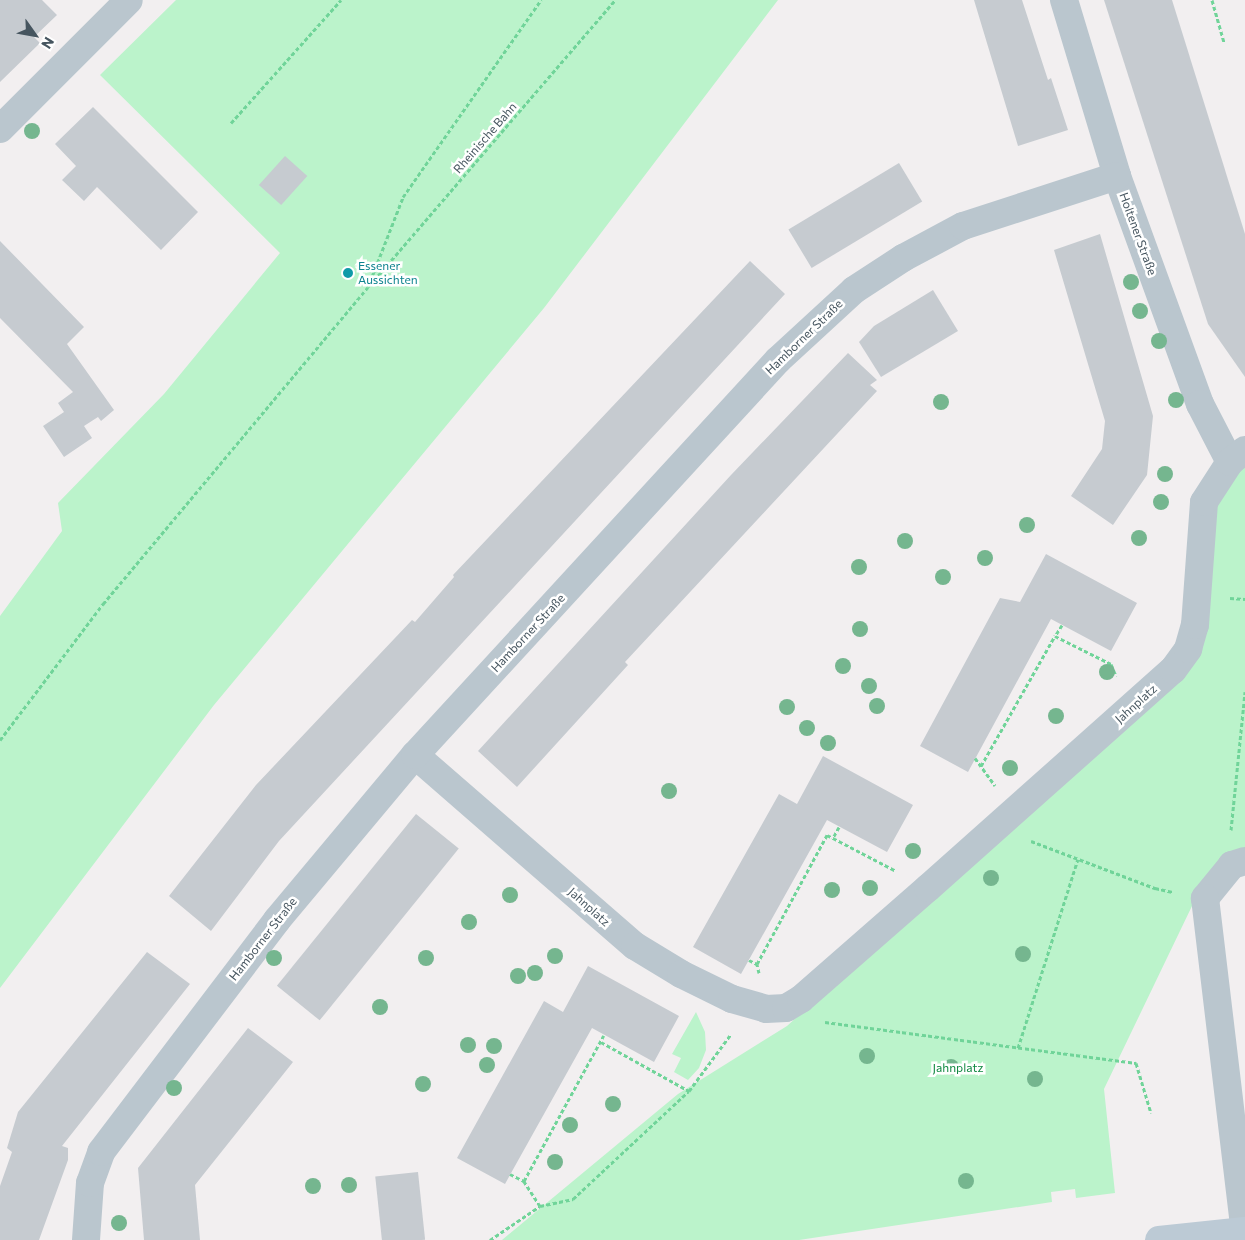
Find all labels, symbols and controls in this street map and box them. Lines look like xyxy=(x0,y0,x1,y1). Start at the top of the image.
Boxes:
north arrow xyxy=(10,10,60,60)
text: N xyxy=(38,34,58,52)
street label: Rheinische Bahn xyxy=(450,100,520,176)
street label: Holtener Straße xyxy=(1116,191,1160,277)
place label: Essener Aussichten xyxy=(358,259,418,287)
marker: Essener Aussichten xyxy=(342,267,354,279)
street label: Hamborner Straße xyxy=(762,297,846,377)
street label: Hamborner Straße xyxy=(488,591,568,675)
street label: Jahnplatz xyxy=(1112,682,1160,726)
street label: Jahnplatz xyxy=(565,885,613,929)
street label: Hamborner Straße xyxy=(226,895,300,983)
park label: Jahnplatz xyxy=(933,1061,983,1075)

